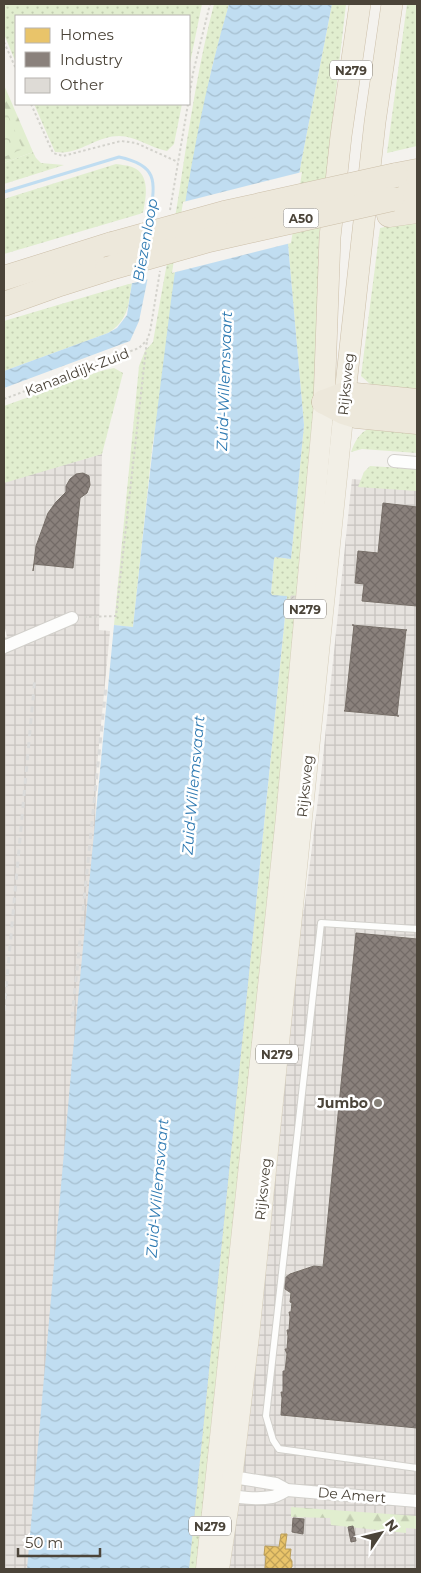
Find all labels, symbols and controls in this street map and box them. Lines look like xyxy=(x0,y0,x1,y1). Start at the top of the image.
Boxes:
legend xyxy=(15,15,190,105)
text: Homes xyxy=(60,25,114,44)
text: Industry xyxy=(60,50,123,69)
road number: N279 xyxy=(330,60,372,80)
text: Other xyxy=(60,75,104,94)
water label: Biezenloop xyxy=(128,197,162,283)
road number: A50 xyxy=(284,208,318,228)
water label: Zuid-Willemsvaart xyxy=(212,311,236,452)
street label: Kanaaldijk-Zuid xyxy=(22,344,132,400)
street label: Rijksweg xyxy=(334,352,358,416)
road number: N279 xyxy=(284,600,326,618)
water label: Zuid-Willemsvaart xyxy=(177,715,209,856)
street label: Rijksweg xyxy=(293,754,317,818)
road number: N279 xyxy=(256,1044,298,1064)
place label: Jumbo xyxy=(316,1094,368,1112)
marker: Jumbo xyxy=(372,1097,384,1109)
water label: Zuid-Willemsvaart xyxy=(141,1118,173,1259)
street label: Rijksweg xyxy=(251,1157,275,1221)
street label: De Amert xyxy=(317,1483,387,1507)
north arrow xyxy=(356,1508,406,1558)
road number: N279 xyxy=(189,1516,231,1535)
text: N xyxy=(381,1516,402,1535)
scale bar xyxy=(18,1526,100,1558)
text: 50 m xyxy=(25,1533,63,1552)

